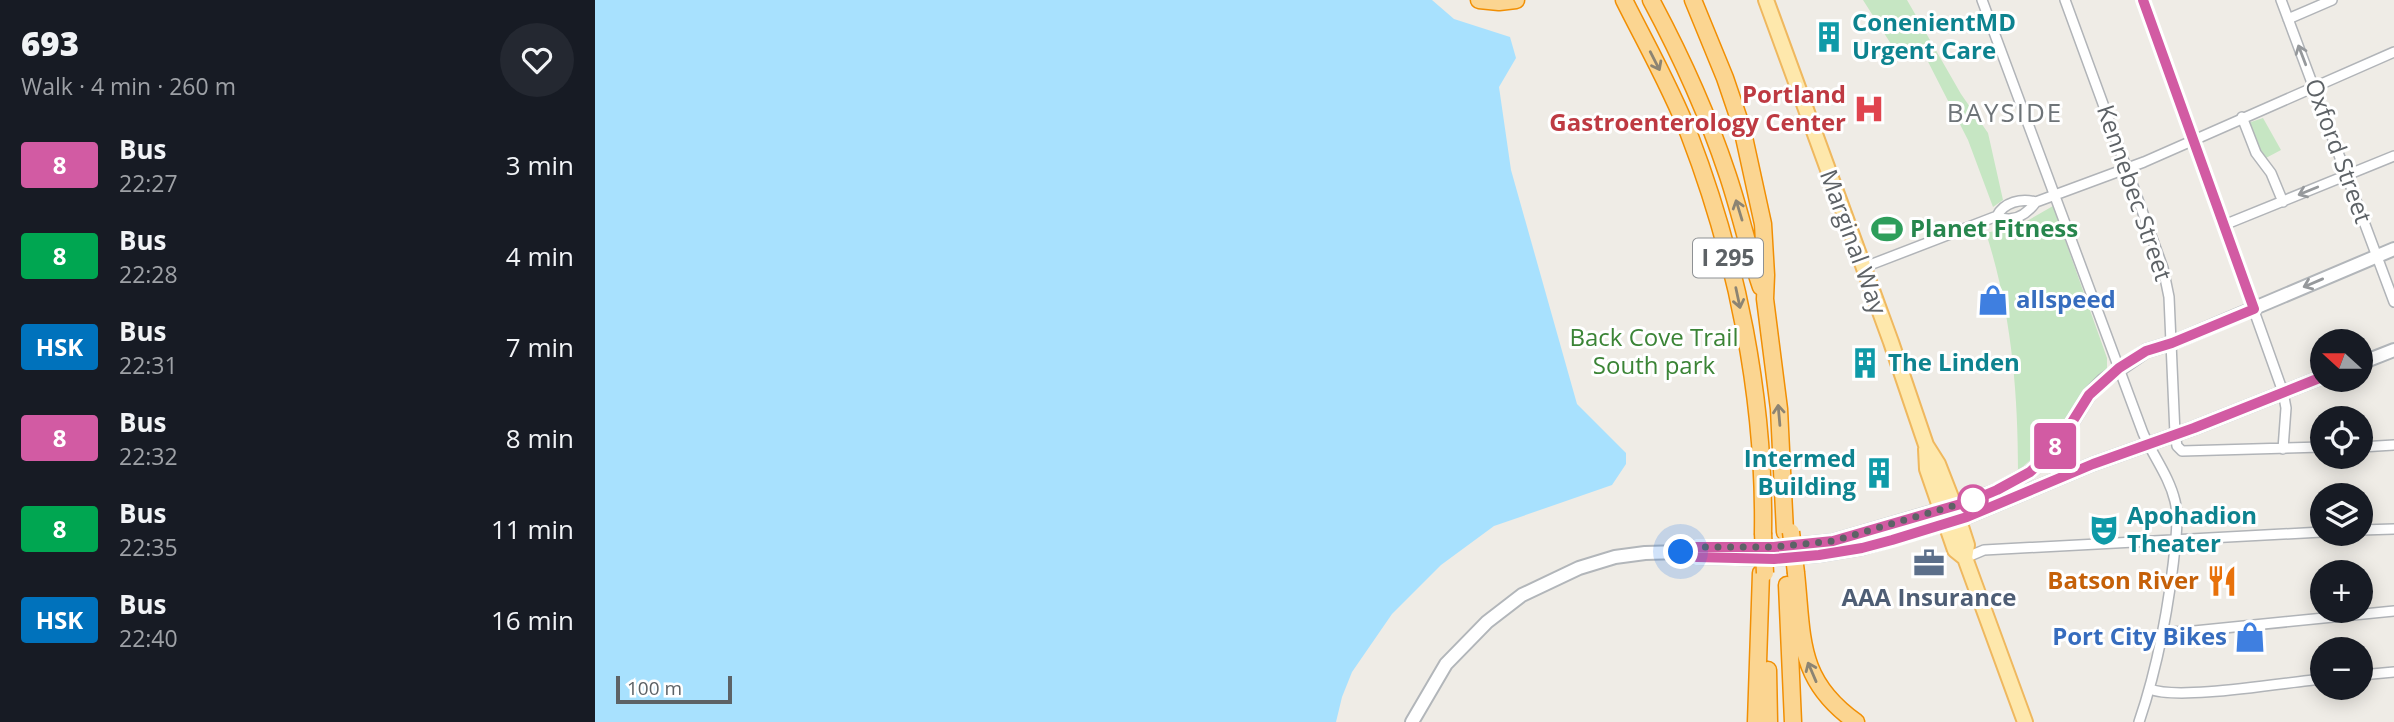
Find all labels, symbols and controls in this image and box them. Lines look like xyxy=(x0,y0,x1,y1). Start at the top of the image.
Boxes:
place label: ConenientMD Urgent Care xyxy=(1852,5,2016,66)
building icon: ConenientMD Urgent Care xyxy=(1812,20,1846,54)
text: 693 xyxy=(21,21,79,66)
button: heart xyxy=(500,23,574,97)
one-way arrow xyxy=(2295,44,2307,66)
one-way arrow xyxy=(1648,50,1662,71)
text: Walk · 4 min · 260 m xyxy=(21,70,236,102)
street label: Oxford Street xyxy=(2298,74,2381,227)
place label: Portland Gastroenterology Center xyxy=(1549,77,1846,138)
hospital icon: Portland Gastroenterology Center xyxy=(1852,92,1886,126)
district label: BAYSIDE xyxy=(1947,94,2063,130)
street label: Kennebec Street xyxy=(2090,100,2181,285)
text: Bus xyxy=(119,131,166,167)
text: 3 min xyxy=(506,147,574,183)
text: 8 xyxy=(53,148,66,181)
street label: Marginal Way xyxy=(1813,165,1896,319)
text: 22:27 xyxy=(119,167,178,199)
one-way arrow xyxy=(2298,186,2320,199)
one-way arrow xyxy=(1731,200,1744,222)
place label: Planet Fitness xyxy=(1910,211,2078,244)
sports icon: Planet Fitness xyxy=(1870,212,1904,246)
text: Bus xyxy=(119,222,166,258)
text: 4 min xyxy=(506,238,574,274)
road number: I 295 xyxy=(1693,238,1763,278)
text: 8 xyxy=(53,239,66,272)
text: 22:28 xyxy=(119,258,178,290)
one-way arrow xyxy=(2303,278,2324,291)
place label: allspeed xyxy=(2016,282,2116,315)
shop icon: allspeed xyxy=(1976,283,2010,317)
one-way arrow xyxy=(1731,286,1745,309)
text: Bus xyxy=(119,313,166,349)
park label: Back Cove Trail South park xyxy=(1570,320,1738,381)
text: 7 min xyxy=(506,329,574,365)
north arrow xyxy=(2310,329,2373,392)
map controls xyxy=(2310,329,2373,700)
text: HSK xyxy=(36,330,83,363)
place label: The Linden xyxy=(1888,345,2020,378)
building icon: The Linden xyxy=(1848,346,1882,380)
text: 22:31 xyxy=(119,349,178,381)
text: Bus xyxy=(119,404,166,440)
one-way arrow xyxy=(1773,404,1786,427)
button: locate xyxy=(2310,406,2373,469)
text: 8 min xyxy=(506,420,574,456)
text: 8 xyxy=(53,421,66,454)
line badge: 8 xyxy=(2032,423,2078,469)
text: 8 xyxy=(2048,429,2062,462)
text: 22:32 xyxy=(119,440,178,472)
place label: Intermed Building xyxy=(1744,441,1856,502)
building icon: Intermed Building xyxy=(1862,456,1896,490)
button: layers xyxy=(2310,483,2373,546)
unlabelled marker xyxy=(1958,485,1988,515)
text: Bus xyxy=(119,495,166,531)
place label: Apohadion Theater xyxy=(2127,498,2257,559)
text: 11 min xyxy=(491,511,574,547)
text: 8 xyxy=(53,512,66,545)
theatre icon: Apohadion Theater xyxy=(2087,513,2121,547)
text: 22:35 xyxy=(119,531,178,563)
your location xyxy=(1663,534,1698,569)
office icon: AAA Insurance xyxy=(1912,546,1946,580)
button: + xyxy=(2310,560,2373,623)
place label: Batson River xyxy=(2047,563,2199,596)
restaurant icon: Batson River xyxy=(2205,564,2239,598)
place label: AAA Insurance xyxy=(1841,580,2017,613)
text: Bus xyxy=(119,586,166,622)
text: 16 min xyxy=(491,602,574,638)
text: HSK xyxy=(36,603,83,636)
place label: Port City Bikes xyxy=(2052,619,2227,652)
shop icon: Port City Bikes xyxy=(2233,620,2267,654)
text: 22:40 xyxy=(119,622,178,654)
button: − xyxy=(2310,637,2373,700)
one-way arrow xyxy=(1804,662,1817,683)
scale bar xyxy=(616,673,731,705)
text: 100 m xyxy=(627,675,682,701)

